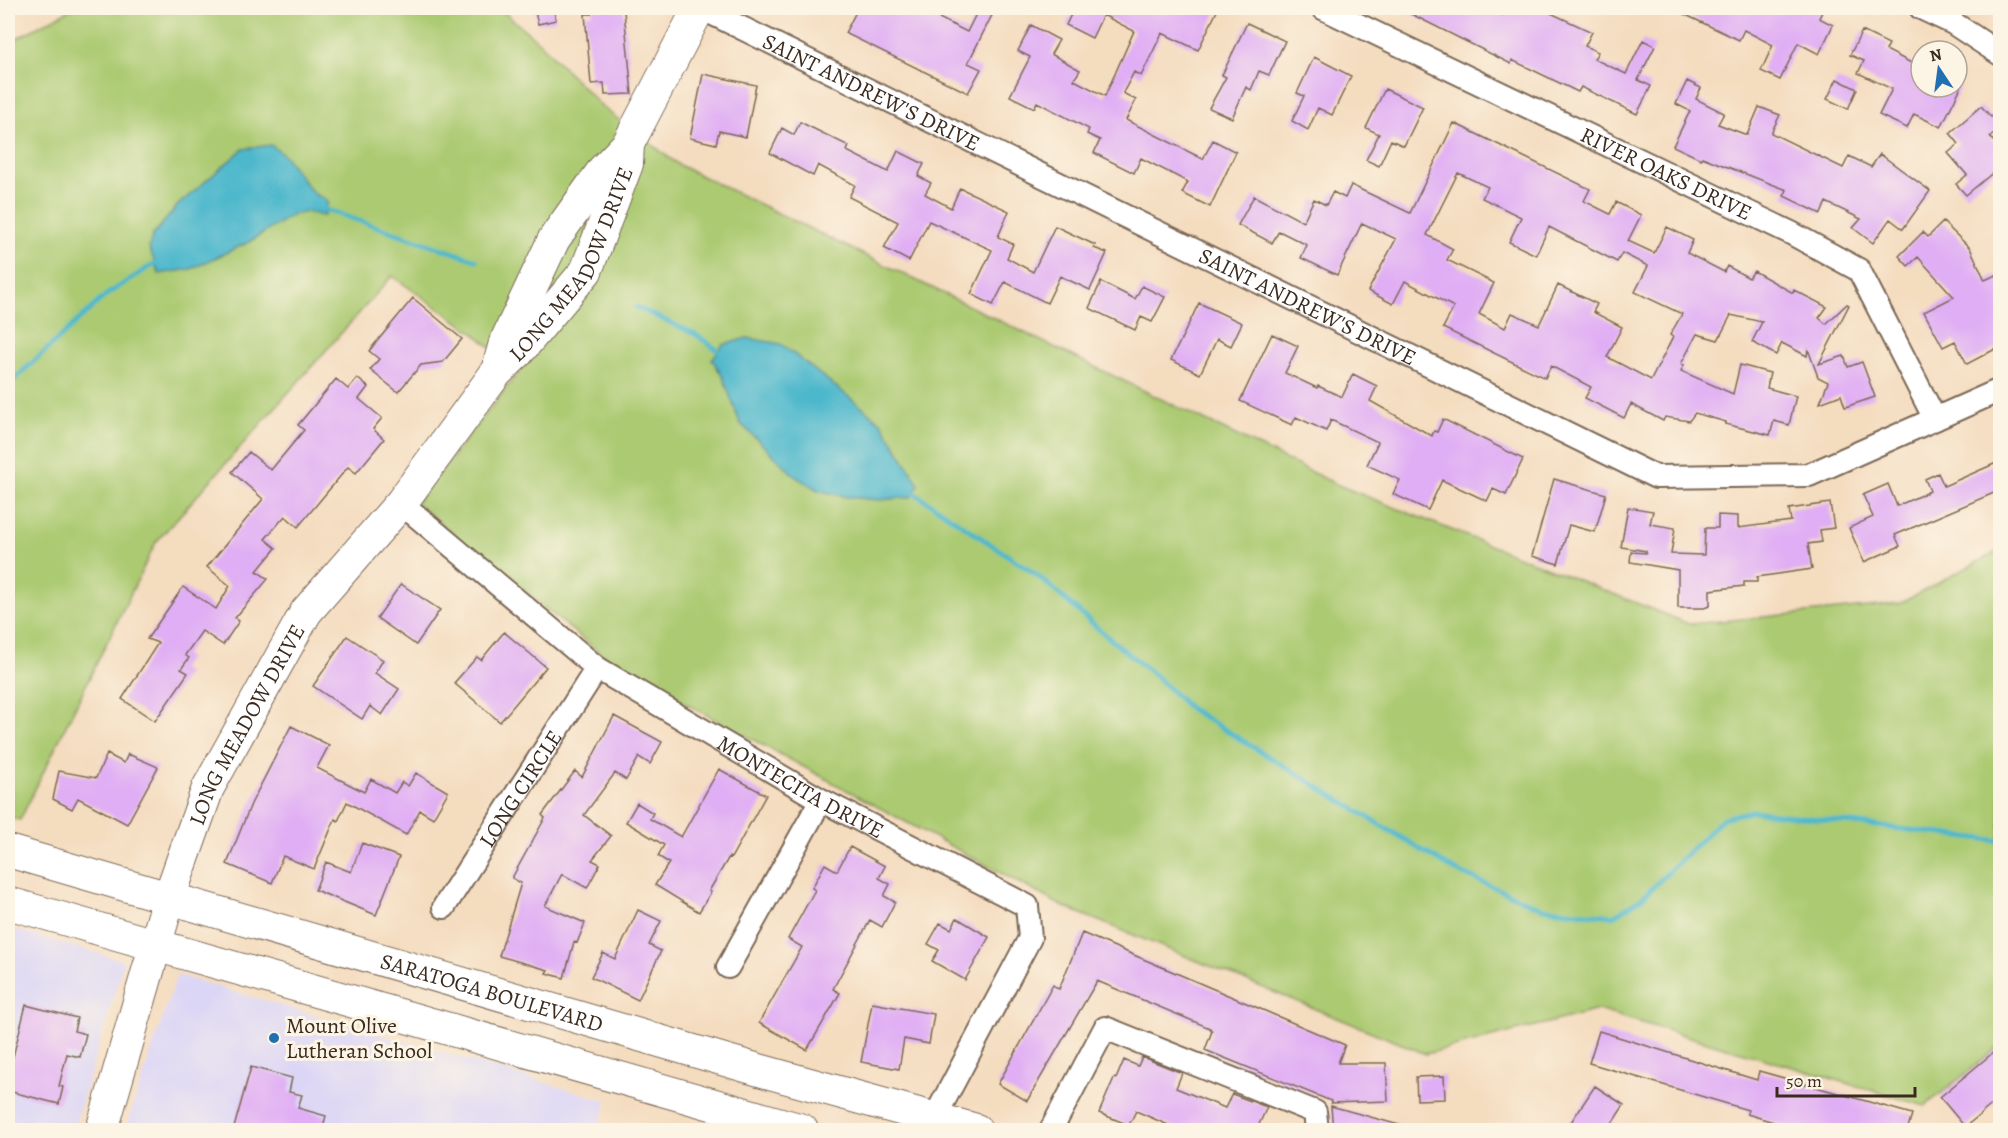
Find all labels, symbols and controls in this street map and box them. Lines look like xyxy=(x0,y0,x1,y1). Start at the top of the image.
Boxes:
street label: SAINT ANDREW'S DRIVE xyxy=(757,27,985,159)
north arrow xyxy=(1909,39,1969,99)
text: N xyxy=(1928,43,1944,67)
street label: RIVER OAKS DRIVE xyxy=(1575,120,1757,228)
street label: LONG MEADOW DRIVE xyxy=(503,163,641,369)
street label: SAINT ANDREW'S DRIVE xyxy=(1194,241,1421,373)
street label: LONG MEADOW DRIVE xyxy=(182,619,312,829)
street label: LONG CIRCLE xyxy=(472,724,570,853)
street label: MONTECITA DRIVE xyxy=(712,728,889,846)
street label: SARATOGA BOULEVARD xyxy=(377,946,606,1040)
place label: Mount Olive Lutheran School xyxy=(286,1011,432,1066)
marker: Mount Olive Lutheran School xyxy=(267,1031,281,1045)
scale bar xyxy=(1777,1060,1915,1098)
text: 50 m xyxy=(1786,1069,1822,1093)

